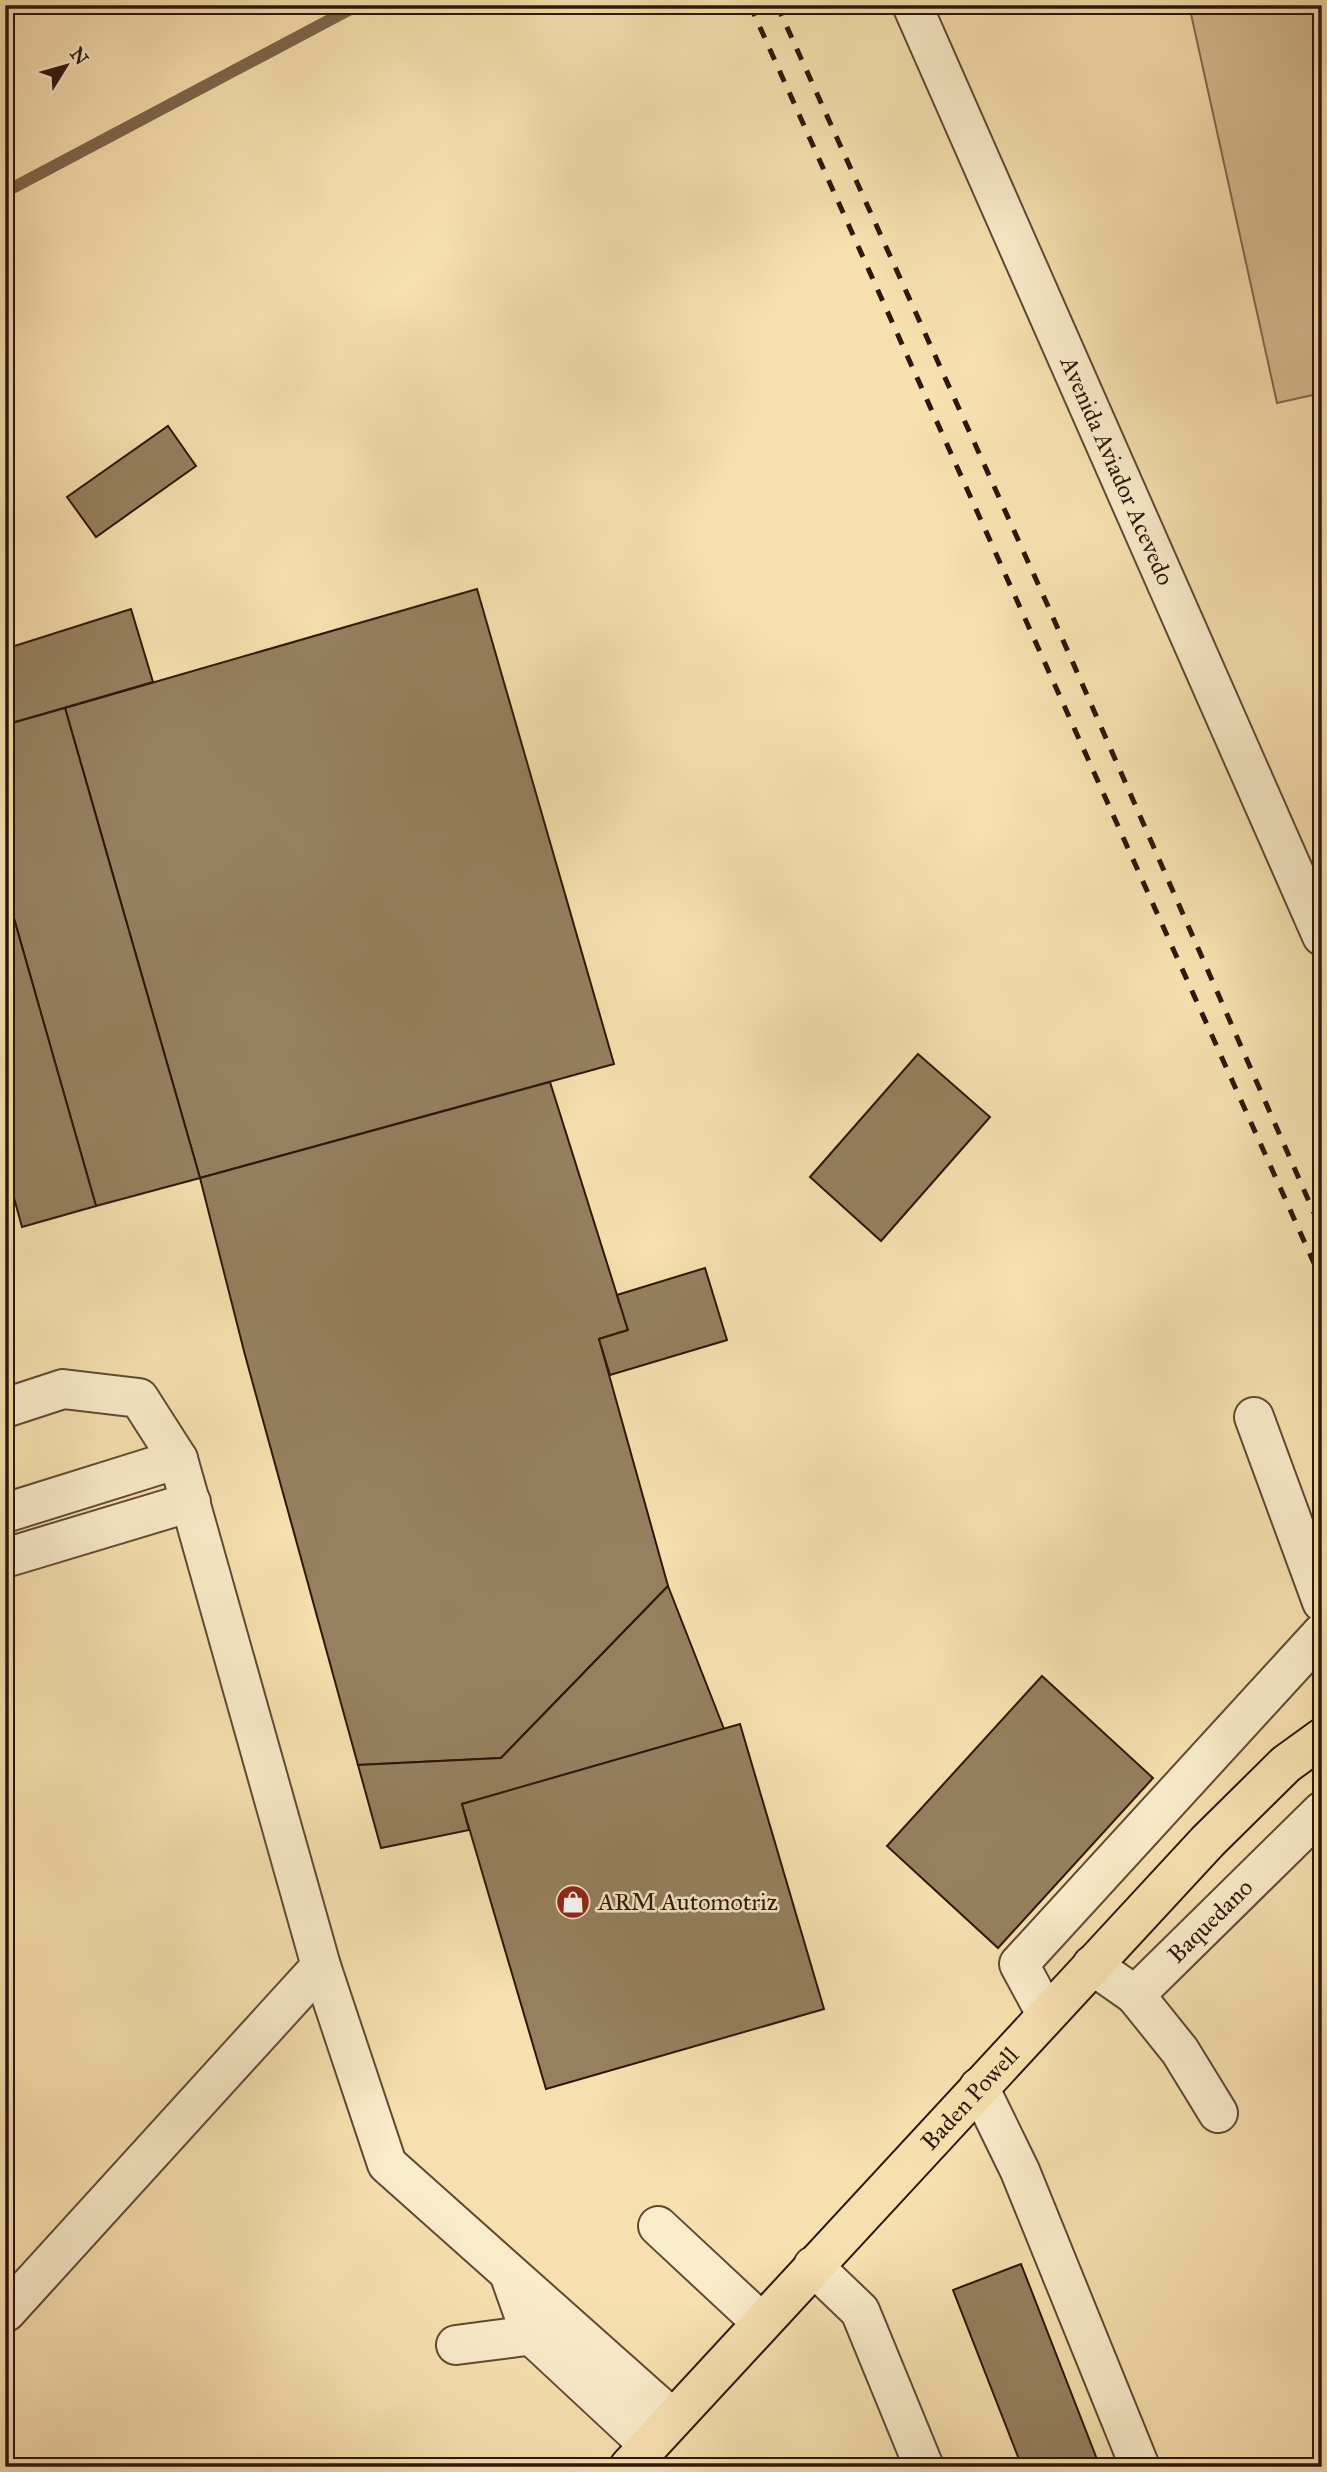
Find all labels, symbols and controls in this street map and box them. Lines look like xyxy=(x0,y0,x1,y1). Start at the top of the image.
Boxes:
north arrow xyxy=(32,32,102,102)
text: N xyxy=(65,43,93,69)
street label: Avenida Aviador Acevedo xyxy=(1053,351,1181,590)
street label: Baquedano xyxy=(1161,1872,1259,1969)
shop icon: ARM Automotriz xyxy=(554,1883,592,1921)
place label: ARM Automotriz xyxy=(597,1887,778,1917)
street label: Baden Powell xyxy=(915,2040,1025,2156)

